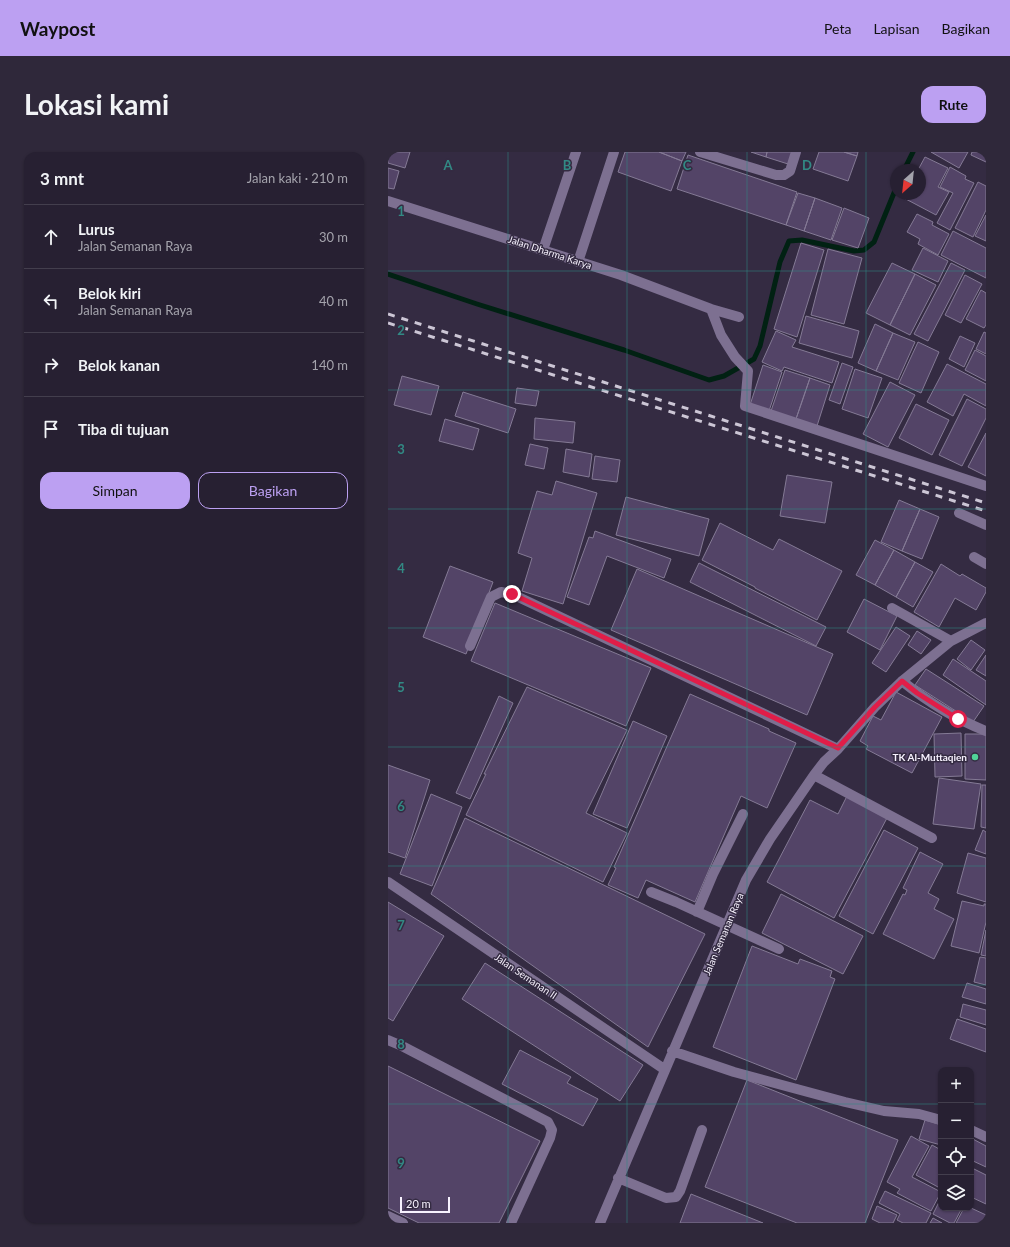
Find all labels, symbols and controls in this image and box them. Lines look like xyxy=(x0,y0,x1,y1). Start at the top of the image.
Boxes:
text: Waypost xyxy=(20,17,95,40)
text: Peta xyxy=(824,20,851,37)
text: Lapisan xyxy=(873,20,920,37)
text: Bagikan xyxy=(942,20,990,37)
button: Rute xyxy=(921,86,986,123)
text: Lokasi kami xyxy=(24,87,169,121)
text: A xyxy=(442,157,453,173)
text: B xyxy=(563,157,572,173)
text: C xyxy=(683,157,692,173)
text: D xyxy=(802,157,812,173)
north arrow xyxy=(890,164,926,200)
text: 3 mnt xyxy=(40,168,84,189)
text: Jalan kaki · 210 m xyxy=(247,170,348,186)
text: 1 xyxy=(397,203,405,219)
text: Lurus xyxy=(78,220,115,238)
icon: ahead xyxy=(40,226,62,248)
text: 30 m xyxy=(319,229,348,245)
street label: Jalan Dharma Karya xyxy=(507,233,593,271)
text: Jalan Semanan Raya xyxy=(78,238,193,254)
text: Belok kiri xyxy=(78,284,141,302)
icon: left xyxy=(40,290,62,312)
text: 40 m xyxy=(319,293,348,309)
text: Jalan Semanan Raya xyxy=(78,302,193,318)
text: 2 xyxy=(397,322,405,338)
icon: right xyxy=(40,354,62,376)
text: Belok kanan xyxy=(78,356,160,374)
text: 140 m xyxy=(311,357,348,373)
icon: arrive xyxy=(40,418,62,440)
text: Tiba di tujuan xyxy=(78,420,169,438)
text: 3 xyxy=(397,441,405,457)
button: Simpan xyxy=(40,472,190,509)
button: Bagikan xyxy=(198,472,348,509)
text: 4 xyxy=(397,560,405,576)
route end xyxy=(503,585,521,603)
text: 5 xyxy=(397,679,405,695)
route start xyxy=(949,710,967,728)
place label: TK Al-Muttaqien xyxy=(893,751,967,763)
marker: TK Al-Muttaqien xyxy=(970,752,980,762)
text: 6 xyxy=(397,798,405,814)
street label: Jalan Semanan Raya xyxy=(700,891,746,977)
text: 7 xyxy=(397,917,405,933)
street label: Jalan Semanan II xyxy=(493,951,559,1001)
text: 8 xyxy=(397,1036,405,1052)
map controls xyxy=(938,1067,974,1211)
button: + xyxy=(938,1067,974,1103)
button: − xyxy=(938,1103,974,1139)
button: locate xyxy=(938,1139,974,1175)
text: 9 xyxy=(397,1155,405,1171)
button: layers xyxy=(938,1175,974,1211)
scale bar xyxy=(400,1195,450,1214)
text: 20 m xyxy=(406,1197,431,1210)

